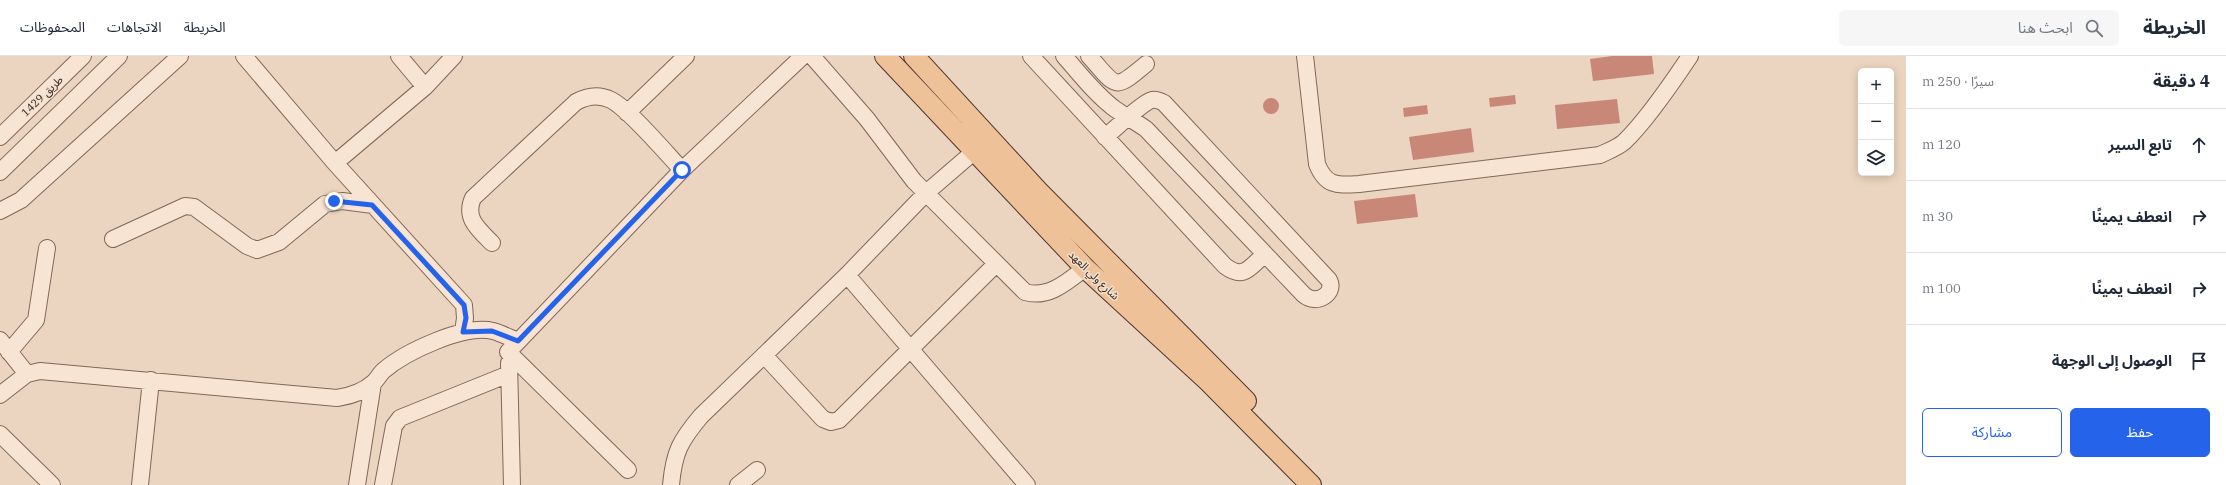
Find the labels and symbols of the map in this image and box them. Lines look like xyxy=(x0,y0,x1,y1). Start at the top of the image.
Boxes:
street label: طريق 1429 xyxy=(18,73,66,119)
route start xyxy=(673,161,691,179)
route end xyxy=(325,192,343,210)
street label: شارع ولي العهد xyxy=(1064,247,1123,305)

